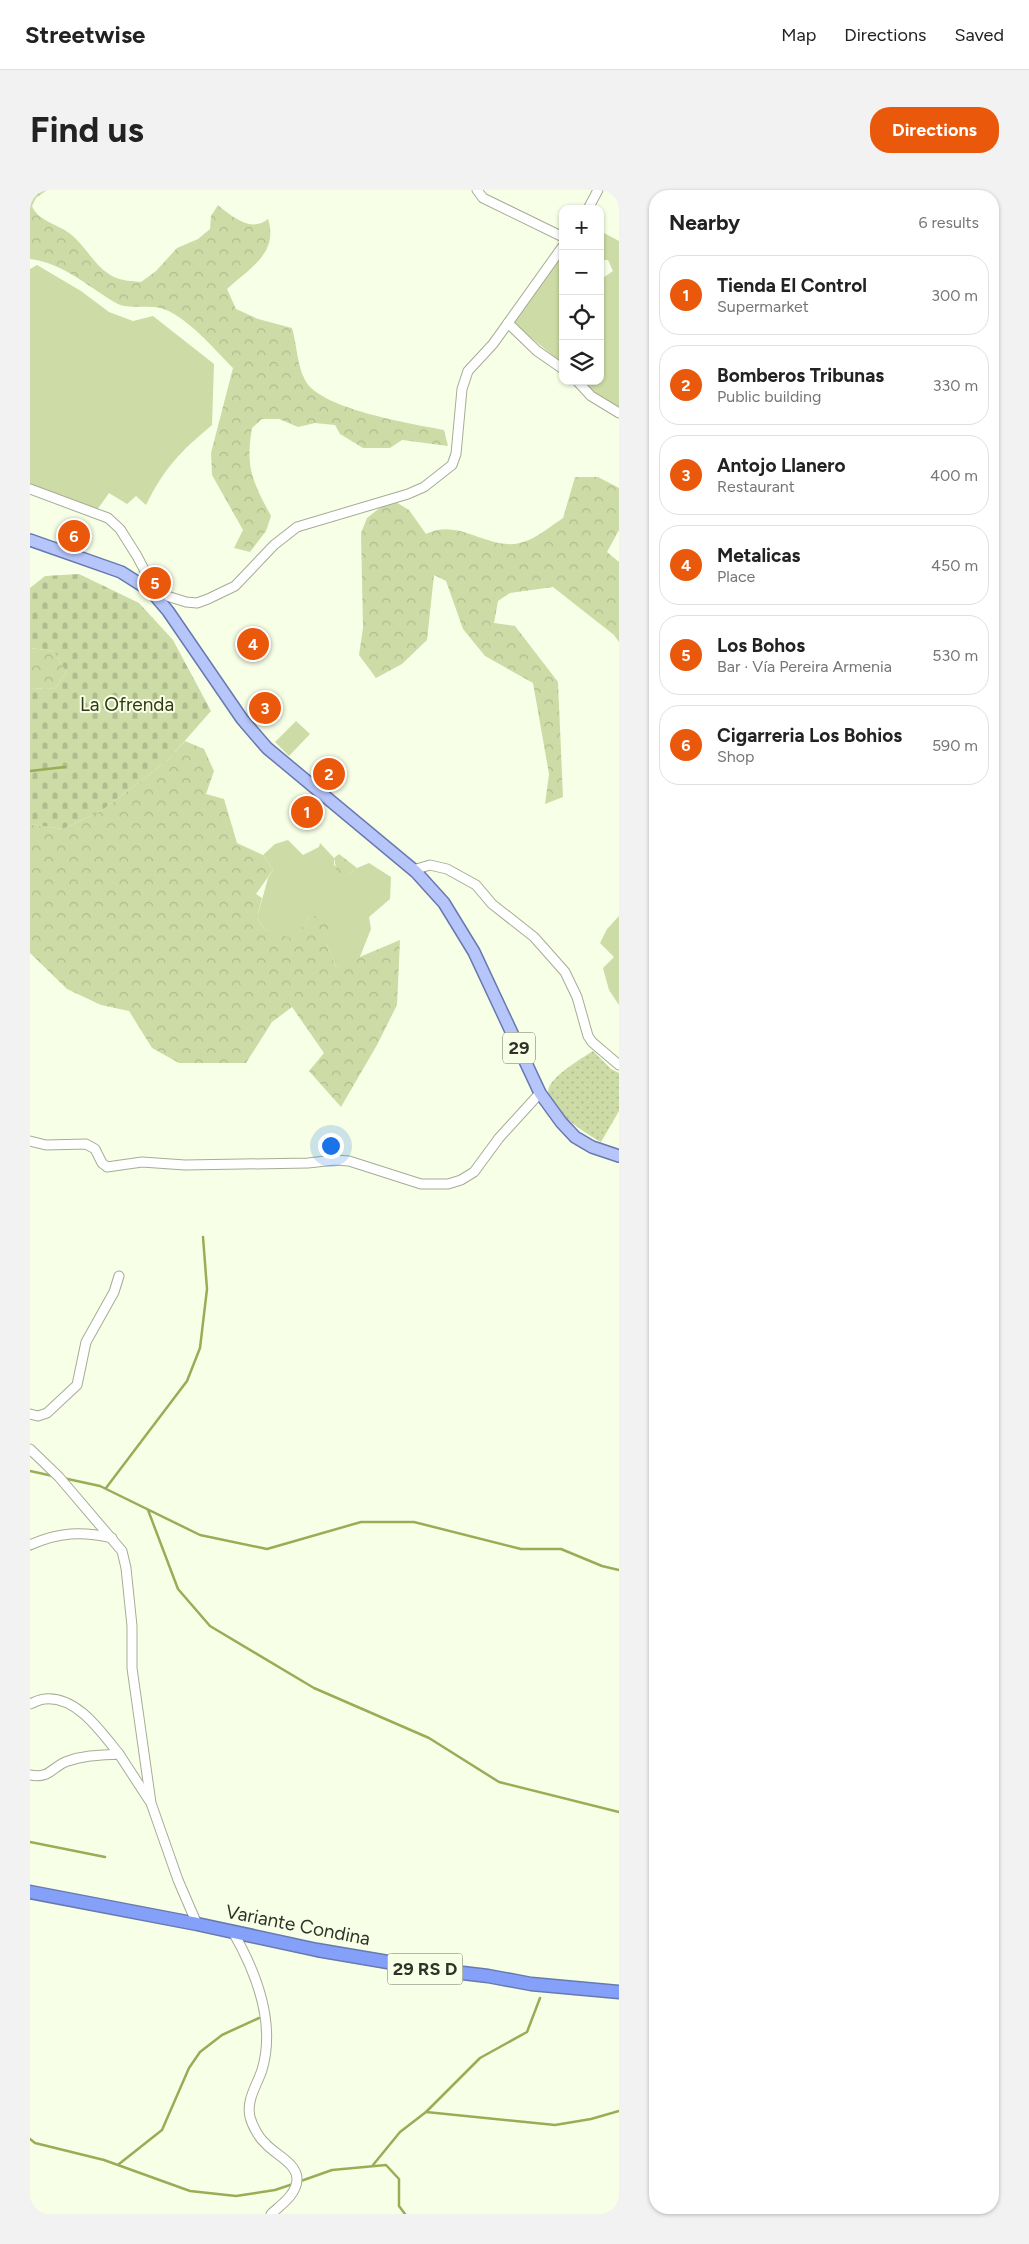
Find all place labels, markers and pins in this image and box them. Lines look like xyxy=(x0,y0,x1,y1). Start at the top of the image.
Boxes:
pin: 6 xyxy=(58,517,90,555)
pin: 5 xyxy=(139,564,171,602)
pin: 4 xyxy=(237,625,269,663)
pin: 3 xyxy=(249,689,281,727)
pin: 2 xyxy=(313,755,345,793)
pin: 1 xyxy=(291,793,323,831)

